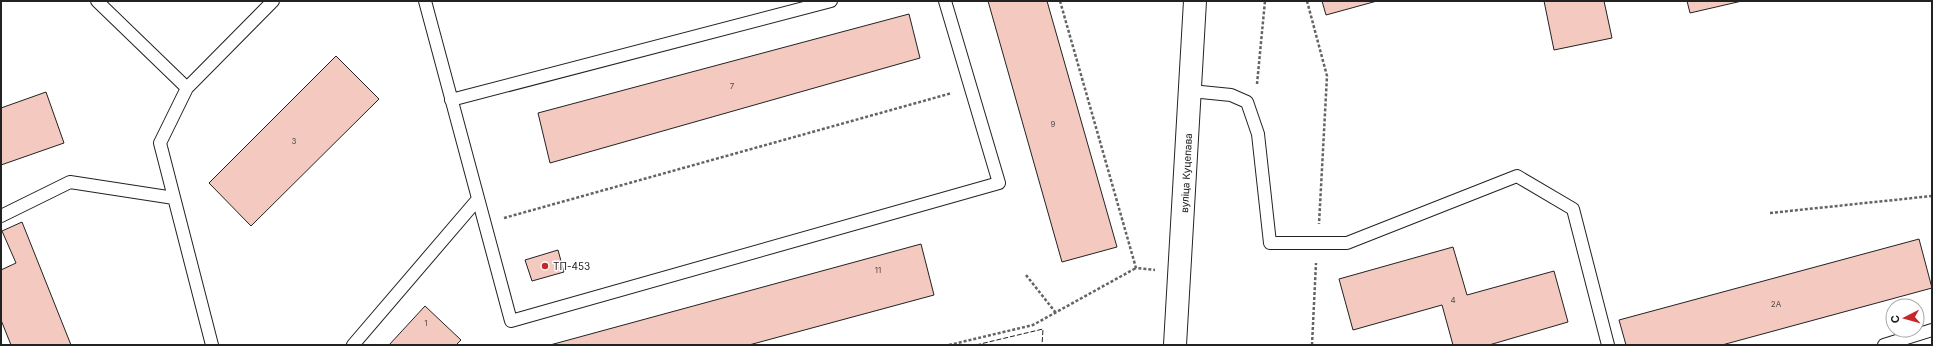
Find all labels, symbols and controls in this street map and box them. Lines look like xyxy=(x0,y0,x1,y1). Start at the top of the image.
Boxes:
house number: 7 xyxy=(730,81,735,91)
house number: 9 xyxy=(1051,119,1056,129)
street label: вуліца Куцепава xyxy=(1178,133,1194,213)
house number: 3 xyxy=(292,136,297,146)
place label: ТП-453 xyxy=(553,260,590,272)
marker: ТП-453 xyxy=(540,261,550,271)
house number: 11 xyxy=(875,265,881,275)
house number: 4 xyxy=(1450,295,1456,305)
north arrow xyxy=(1885,298,1925,338)
house number: 2А xyxy=(1771,299,1782,309)
text: С xyxy=(1888,314,1902,324)
house number: 1 xyxy=(424,318,428,328)

